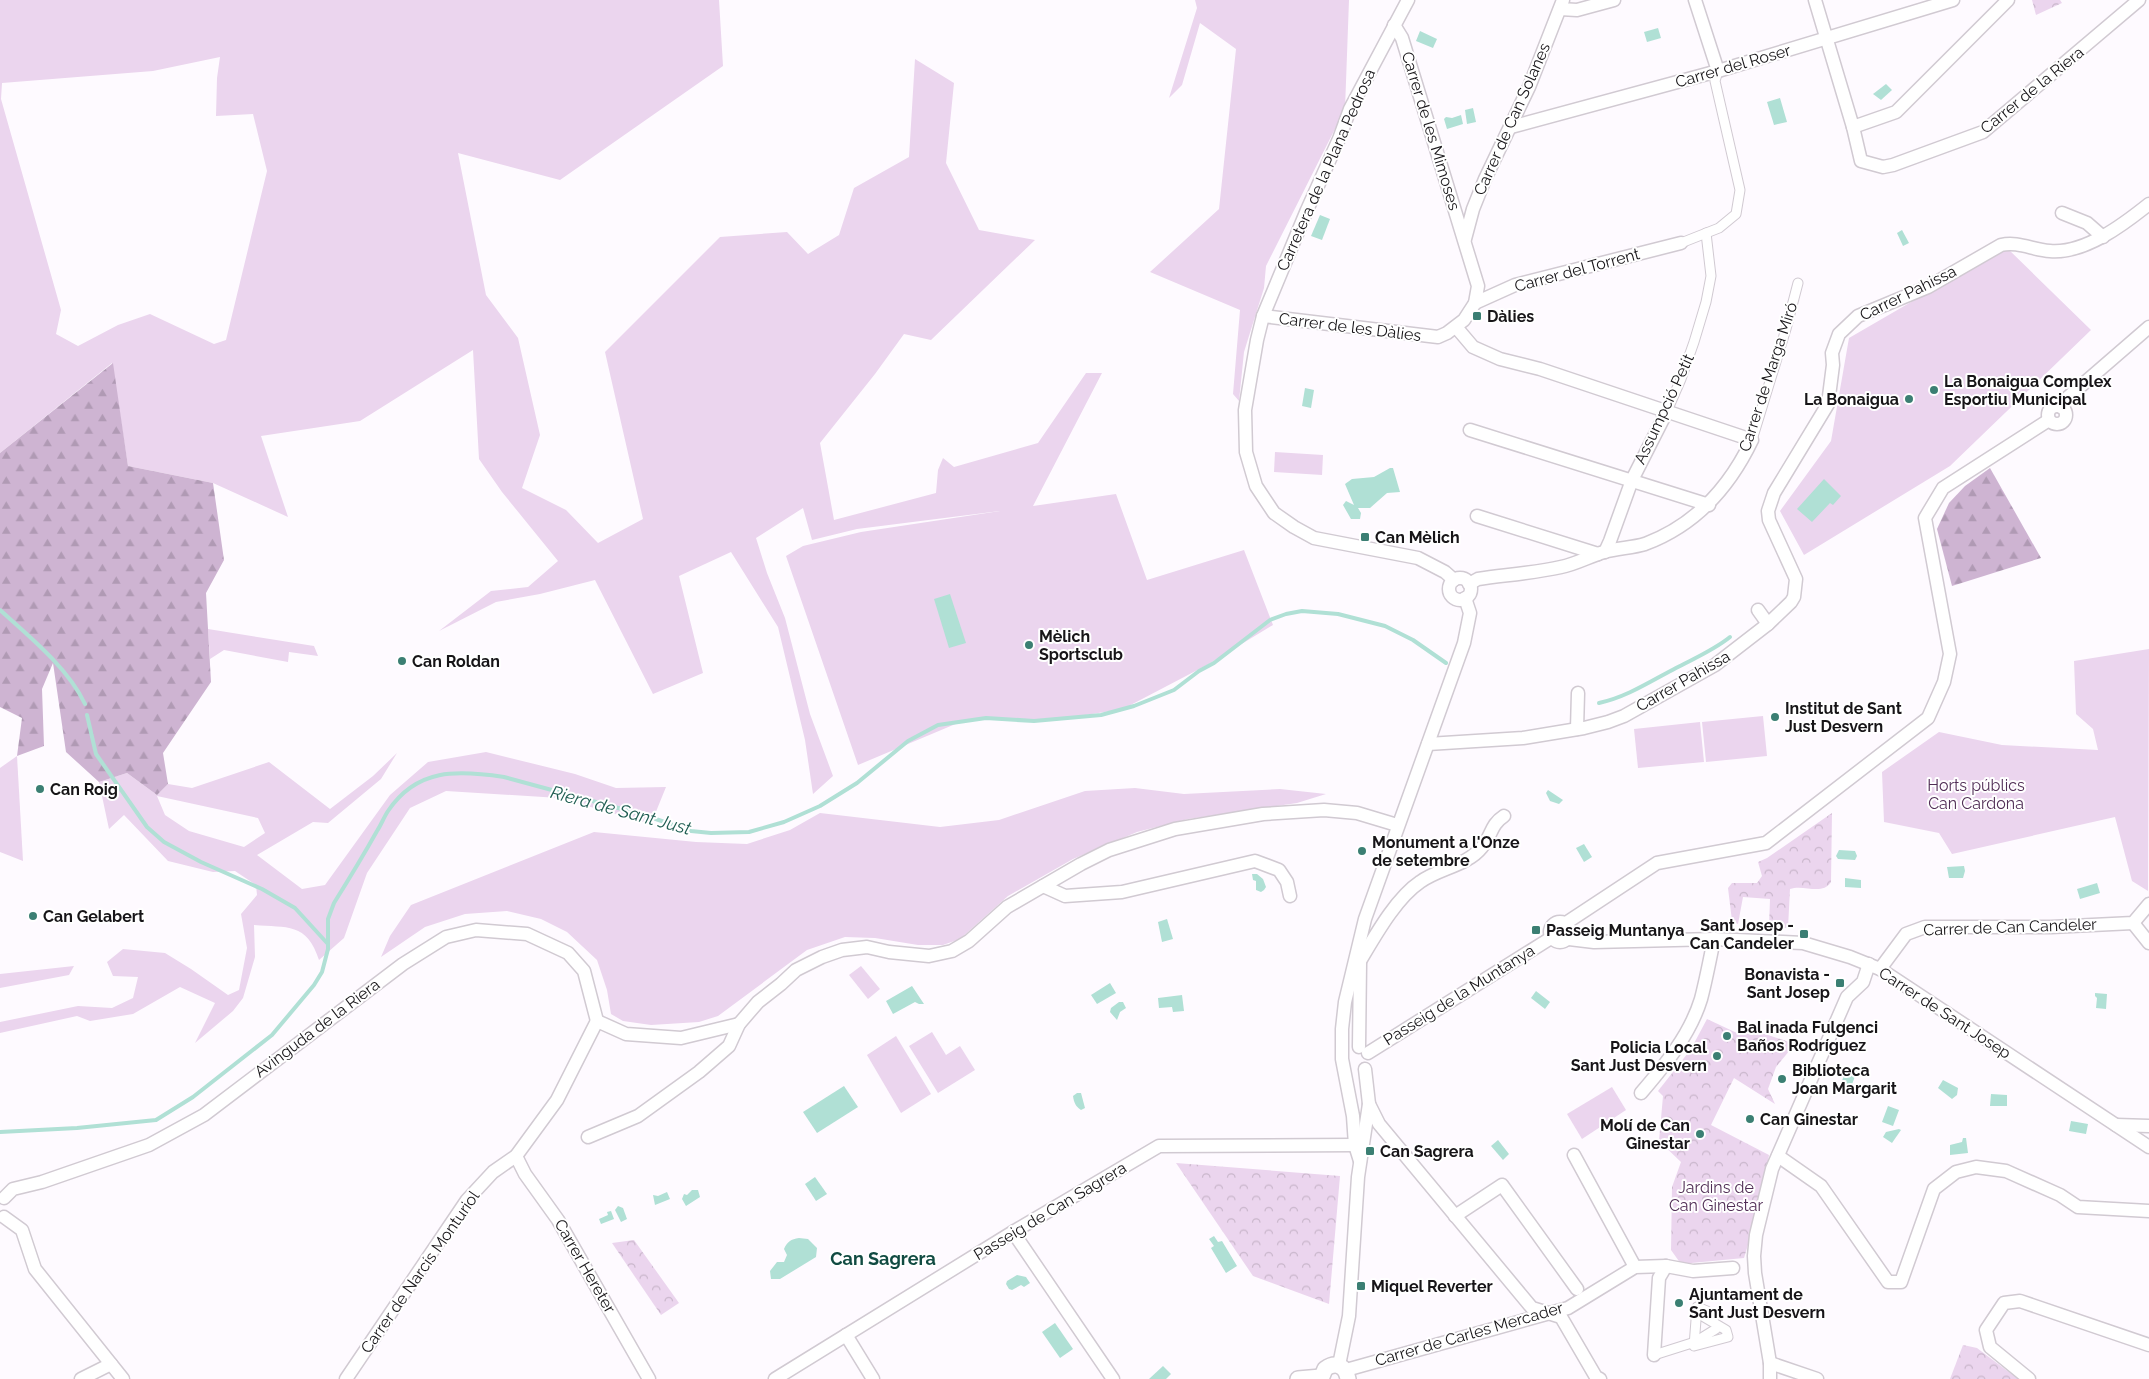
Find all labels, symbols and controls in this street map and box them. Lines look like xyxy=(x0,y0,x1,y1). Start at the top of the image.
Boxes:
street label: Carrer de Can Solanes xyxy=(1470,40,1554,198)
street label: Carrer del Roser xyxy=(1673,40,1793,92)
street label: Carrer de la Riera xyxy=(1976,42,2088,138)
street label: Carrer de les Mimoses xyxy=(1398,49,1464,213)
street label: Carretera de la Plana Pedrosa xyxy=(1273,66,1379,274)
street label: Carrer del Torrent xyxy=(1512,244,1642,296)
street label: Carrer Pahissa xyxy=(1857,261,1959,325)
street label: Carrer de Marga Miró xyxy=(1735,300,1801,454)
place label: Dàlies xyxy=(1487,307,1534,326)
street label: Carrer de les Dàlies xyxy=(1278,309,1423,345)
marker: Dàlies xyxy=(1471,310,1483,322)
street label: Assumpció Petit xyxy=(1630,350,1698,467)
place label: La Bonaigua Complex Esportiu Municipal xyxy=(1944,372,2112,409)
marker: La Bonaigua Complex Esportiu Municipal xyxy=(1928,384,1940,396)
place label: La Bonaigua xyxy=(1804,390,1899,409)
marker: La Bonaigua xyxy=(1903,393,1915,405)
place label: Can Mèlich xyxy=(1375,528,1460,547)
marker: Can Mèlich xyxy=(1359,531,1371,543)
place label: Mèlich Sportsclub xyxy=(1039,627,1123,664)
marker: Mèlich Sportsclub xyxy=(1023,639,1035,651)
street label: Carrer Pahissa xyxy=(1633,647,1733,715)
place label: Can Roldan xyxy=(412,652,500,671)
marker: Can Roldan xyxy=(396,655,408,667)
place label: Institut de Sant Just Desvern xyxy=(1785,699,1902,736)
marker: Institut de Sant Just Desvern xyxy=(1769,711,1781,723)
park label: Horts públics Can Cardona xyxy=(1927,776,2025,813)
place label: Can Roig xyxy=(50,780,118,799)
water label: Riera de Sant Just xyxy=(548,781,694,839)
marker: Can Roig xyxy=(34,783,46,795)
place label: Monument a l'Onze de setembre xyxy=(1372,833,1520,870)
marker: Monument a l'Onze de setembre xyxy=(1356,845,1368,857)
place label: Can Gelabert xyxy=(43,907,144,926)
marker: Can Gelabert xyxy=(27,910,39,922)
street label: Carrer de Can Candeler xyxy=(1923,914,2097,940)
place label: Sant Josep - Can Candeler xyxy=(1690,916,1794,953)
place label: Passeig Muntanya xyxy=(1546,921,1684,940)
marker: Passeig Muntanya xyxy=(1530,924,1542,936)
marker: Sant Josep - Can Candeler xyxy=(1798,928,1810,940)
street label: Passeig de la Muntanya xyxy=(1380,941,1538,1049)
street label: Carrer de Sant Josep xyxy=(1875,963,2015,1063)
place label: Bonavista - Sant Josep xyxy=(1744,965,1830,1002)
street label: Avinguda de la Riera xyxy=(251,975,383,1081)
marker: Bonavista - Sant Josep xyxy=(1834,977,1846,989)
place label: Bal inada Fulgenci Baños Rodríguez xyxy=(1737,1018,1878,1055)
marker: Bal inada Fulgenci Baños Rodríguez xyxy=(1721,1030,1733,1042)
place label: Policia Local Sant Just Desvern xyxy=(1571,1038,1708,1075)
marker: Policia Local Sant Just Desvern xyxy=(1711,1050,1723,1062)
place label: Biblioteca Joan Margarit xyxy=(1792,1061,1897,1098)
marker: Biblioteca Joan Margarit xyxy=(1776,1073,1788,1085)
place label: Can Ginestar xyxy=(1760,1110,1858,1129)
marker: Can Ginestar xyxy=(1744,1113,1756,1125)
place label: Molí de Can Ginestar xyxy=(1600,1116,1690,1153)
marker: Molí de Can Ginestar xyxy=(1694,1128,1706,1140)
place label: Can Sagrera xyxy=(1380,1142,1474,1161)
marker: Can Sagrera xyxy=(1364,1145,1376,1157)
street label: Passeig de Can Sagrera xyxy=(970,1158,1130,1264)
park label: Jardins de Can Ginestar xyxy=(1669,1178,1763,1215)
street label: Carrer de Narcís Monturiol xyxy=(357,1187,484,1357)
street label: Carrer Hereter xyxy=(550,1216,620,1317)
district label: Can Sagrera xyxy=(830,1248,936,1269)
place label: Miquel Reverter xyxy=(1371,1277,1493,1296)
marker: Miquel Reverter xyxy=(1355,1280,1367,1292)
place label: Ajuntament de Sant Just Desvern xyxy=(1689,1285,1825,1322)
marker: Ajuntament de Sant Just Desvern xyxy=(1673,1297,1685,1309)
street label: Carrer de Carles Mercader xyxy=(1373,1298,1566,1370)

